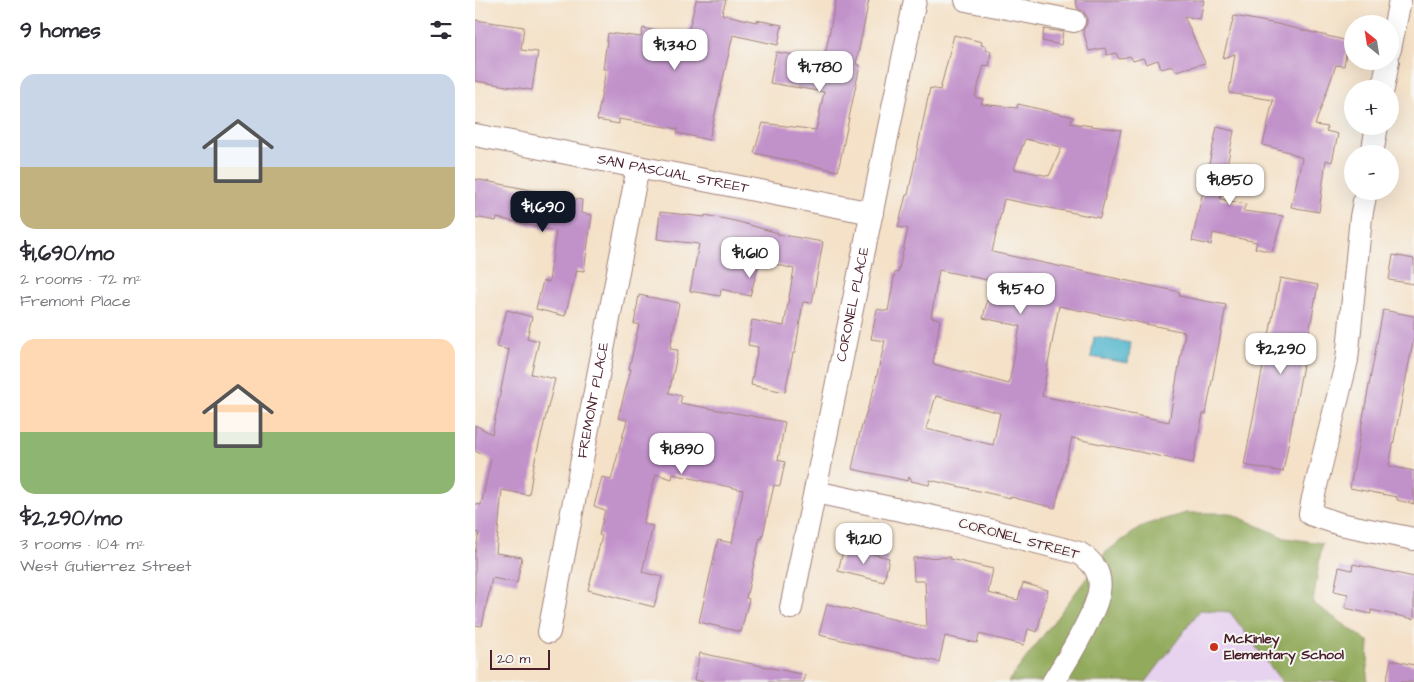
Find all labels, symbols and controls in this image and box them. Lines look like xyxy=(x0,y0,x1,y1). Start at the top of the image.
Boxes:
north arrow xyxy=(1344,15,1399,70)
map controls xyxy=(1344,15,1399,200)
text: 9 homes xyxy=(20,16,101,45)
icon: filters xyxy=(427,16,455,44)
pin: $1,340 xyxy=(634,28,716,71)
text: $1,340 xyxy=(654,34,696,56)
pin: $1,780 xyxy=(779,51,861,93)
text: $1,780 xyxy=(798,56,842,78)
button: + xyxy=(1344,80,1399,135)
icon: home xyxy=(193,106,283,196)
button: − xyxy=(1344,145,1399,200)
street label: SAN PASCUAL STREET xyxy=(596,149,751,199)
pin: $1,850 xyxy=(1189,164,1271,206)
text: $1,850 xyxy=(1207,169,1253,191)
pin: $1,690 xyxy=(502,190,584,233)
text: $1,690 xyxy=(521,196,565,218)
pin: $1,610 xyxy=(709,236,791,279)
text: $1,690/mo xyxy=(20,239,114,268)
text: $1,610 xyxy=(732,242,768,264)
street label: CORONEL PLACE xyxy=(831,244,875,364)
text: 2 rooms · 72 m² xyxy=(20,268,142,290)
pin: $1,540 xyxy=(980,272,1062,315)
text: $1,540 xyxy=(998,278,1044,300)
text: Fremont Place xyxy=(20,290,131,312)
pin: $2,290 xyxy=(1240,332,1322,375)
text: $2,290 xyxy=(1256,338,1306,360)
street label: FREMONT PLACE xyxy=(572,340,614,460)
icon: home xyxy=(193,371,283,461)
pin: $1,890 xyxy=(641,432,723,475)
text: $1,890 xyxy=(660,438,704,460)
text: $2,290/mo xyxy=(20,504,122,533)
street label: CORONEL STREET xyxy=(957,513,1082,565)
pin: $1,210 xyxy=(823,522,905,565)
text: $1,210 xyxy=(846,528,882,550)
text: 3 rooms · 104 m² xyxy=(20,533,145,555)
text: West Gutierrez Street xyxy=(20,555,191,577)
place label: McKinley Elementary School xyxy=(1224,629,1345,665)
marker: McKinley Elementary School xyxy=(1208,641,1220,653)
scale bar xyxy=(490,647,550,670)
text: 20 m xyxy=(497,649,530,669)

